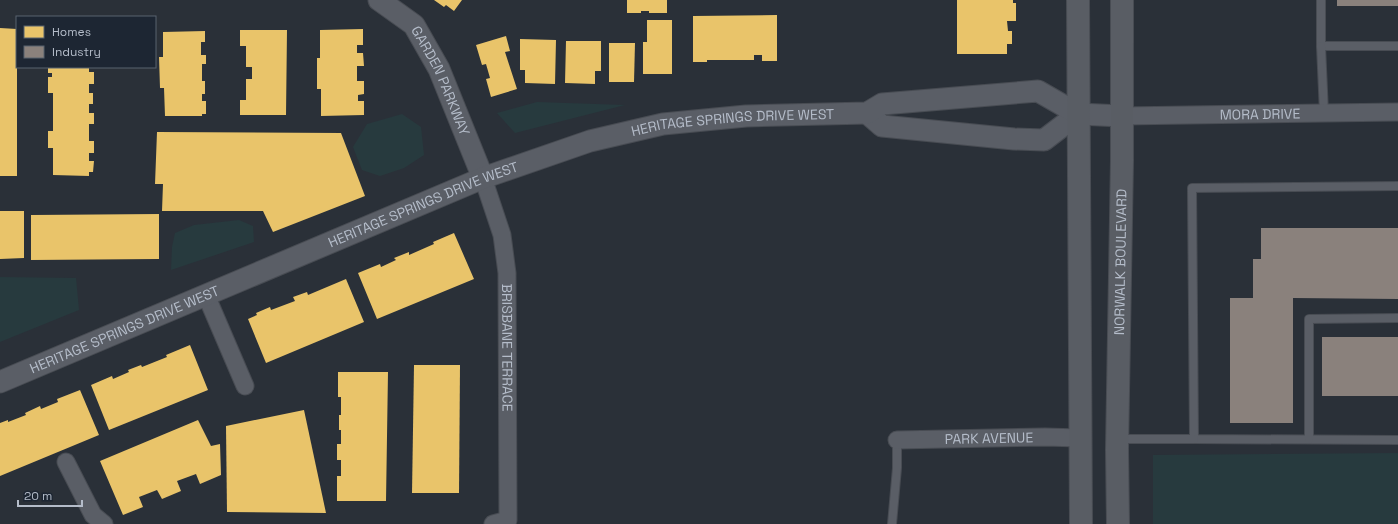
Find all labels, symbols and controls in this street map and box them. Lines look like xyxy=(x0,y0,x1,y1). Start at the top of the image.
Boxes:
legend xyxy=(16,16,156,68)
street label: GARDEN PARKWAY xyxy=(407,23,474,139)
text: Homes xyxy=(52,24,91,40)
text: Industry xyxy=(52,44,101,60)
street label: MORA DRIVE xyxy=(1220,104,1301,124)
street label: HERITAGE SPRINGS DRIVE WEST xyxy=(629,105,834,140)
street label: HERITAGE SPRINGS DRIVE WEST xyxy=(325,157,521,251)
street label: NORWALK BOULEVARD xyxy=(1110,189,1131,335)
street label: HERITAGE SPRINGS DRIVE WEST xyxy=(27,281,222,377)
street label: BRISBANE TERRACE xyxy=(498,284,517,412)
street label: PARK AVENUE xyxy=(945,428,1033,448)
scale bar xyxy=(18,482,82,508)
text: 20 m xyxy=(24,488,52,504)

